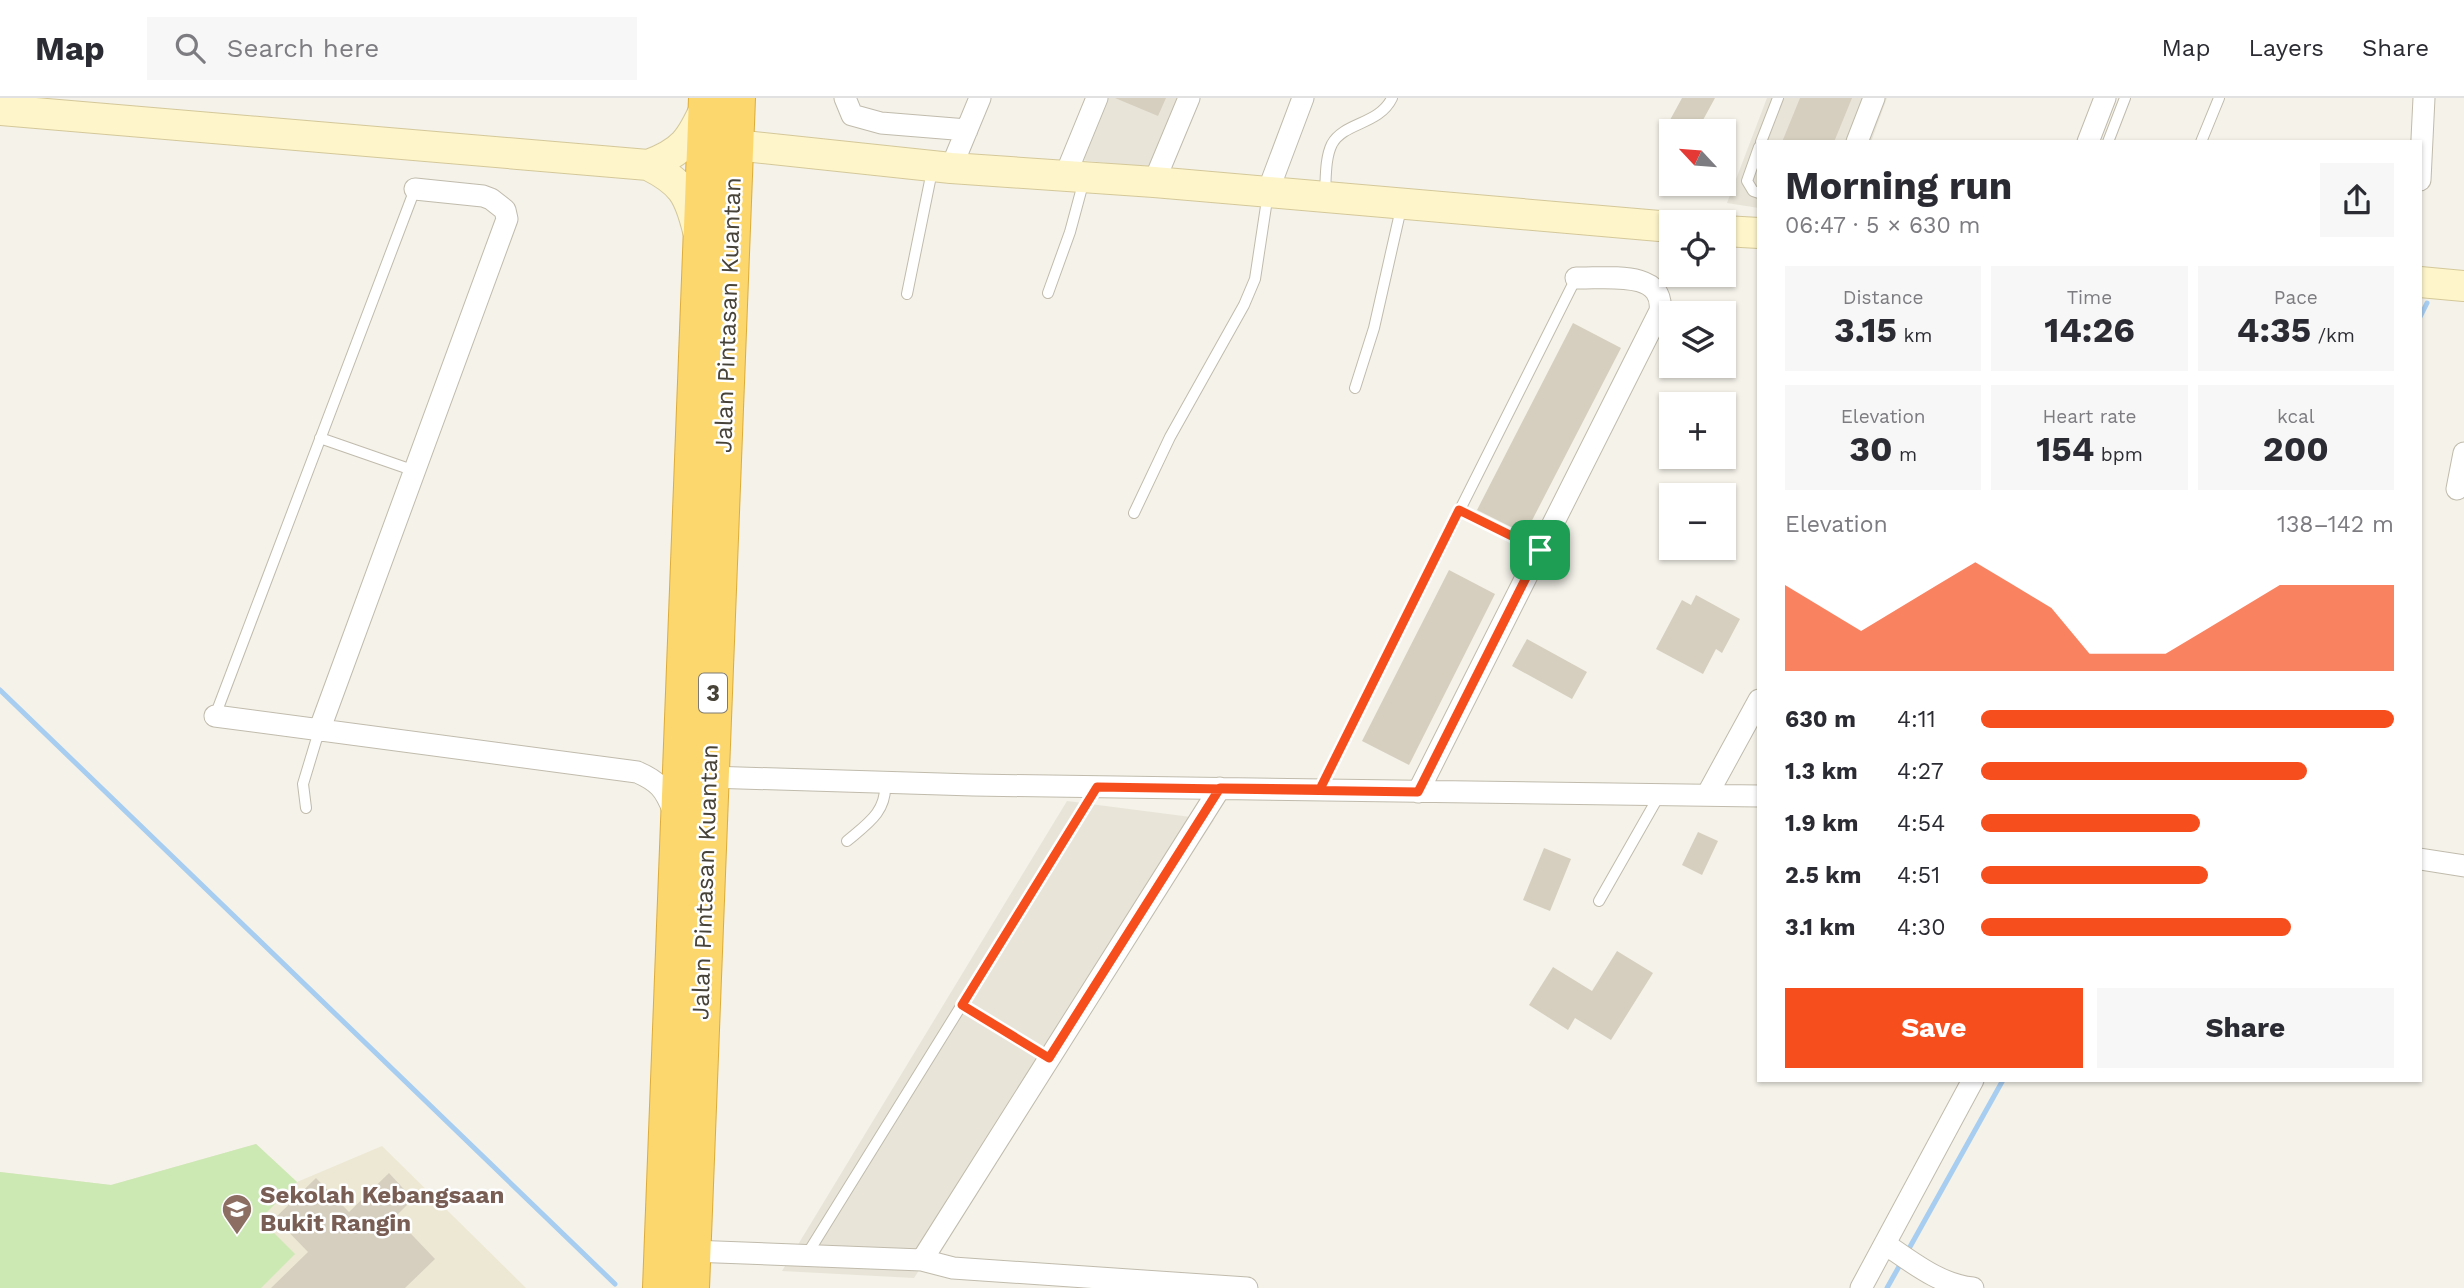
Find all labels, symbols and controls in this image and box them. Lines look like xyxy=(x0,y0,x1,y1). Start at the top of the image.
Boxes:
search box xyxy=(147,17,637,80)
text: Map xyxy=(35,29,105,68)
icon: search xyxy=(171,29,209,67)
text: Search here xyxy=(227,33,379,63)
text: Map xyxy=(2162,34,2210,62)
text: Layers xyxy=(2248,34,2324,62)
text: Share xyxy=(2362,34,2429,62)
north arrow xyxy=(1659,119,1736,196)
map controls xyxy=(1659,119,1736,560)
button: share xyxy=(2320,163,2394,237)
text: Morning run xyxy=(1785,164,2012,208)
street label: Jalan Pintasan Kuantan xyxy=(709,177,747,453)
button: locate xyxy=(1659,210,1736,287)
text: 06:47 · 5 × 630 m xyxy=(1785,212,1981,239)
text: Distance xyxy=(1843,286,1924,309)
text: Time xyxy=(2067,286,2112,309)
text: Pace xyxy=(2274,286,2318,309)
button: layers xyxy=(1659,301,1736,378)
text: 3.15 xyxy=(1834,309,1897,351)
text: 14:26 xyxy=(2044,309,2135,351)
text: 4:35 xyxy=(2237,309,2311,351)
text: km xyxy=(1897,324,1932,347)
text: /km xyxy=(2311,324,2355,347)
button: + xyxy=(1659,392,1736,469)
text: Elevation xyxy=(1841,405,1926,428)
text: Heart rate xyxy=(2043,405,2136,428)
text: kcal xyxy=(2277,405,2315,428)
text: 30 xyxy=(1849,428,1893,470)
text: 154 xyxy=(2036,428,2094,470)
text: 200 xyxy=(2263,428,2329,470)
text: m xyxy=(1893,443,1917,466)
text: bpm xyxy=(2094,443,2143,466)
button: − xyxy=(1659,483,1736,560)
text: Elevation xyxy=(1785,511,1888,538)
text: 138–142 m xyxy=(2277,511,2394,538)
pin xyxy=(1510,520,1570,580)
icon: arrive xyxy=(1521,531,1559,569)
road number: 3 xyxy=(699,674,727,712)
text: 630 m xyxy=(1785,706,1856,733)
text: 4:11 xyxy=(1897,706,1936,733)
street label: Jalan Pintasan Kuantan xyxy=(686,744,724,1020)
text: 1.3 km xyxy=(1785,758,1858,785)
text: 4:27 xyxy=(1897,758,1944,785)
text: 1.9 km xyxy=(1785,810,1858,837)
text: 4:54 xyxy=(1897,810,1945,837)
text: 2.5 km xyxy=(1785,862,1861,889)
text: 4:51 xyxy=(1897,862,1940,889)
text: 3.1 km xyxy=(1785,914,1855,941)
text: 4:30 xyxy=(1897,914,1946,941)
button: Save xyxy=(1785,988,2083,1068)
button: Share xyxy=(2097,988,2394,1068)
place label: Sekolah Kebangsaan Bukit Rangin xyxy=(260,1181,504,1237)
school or university icon: Sekolah Kebangsaan Bukit Rangin xyxy=(220,1192,254,1236)

